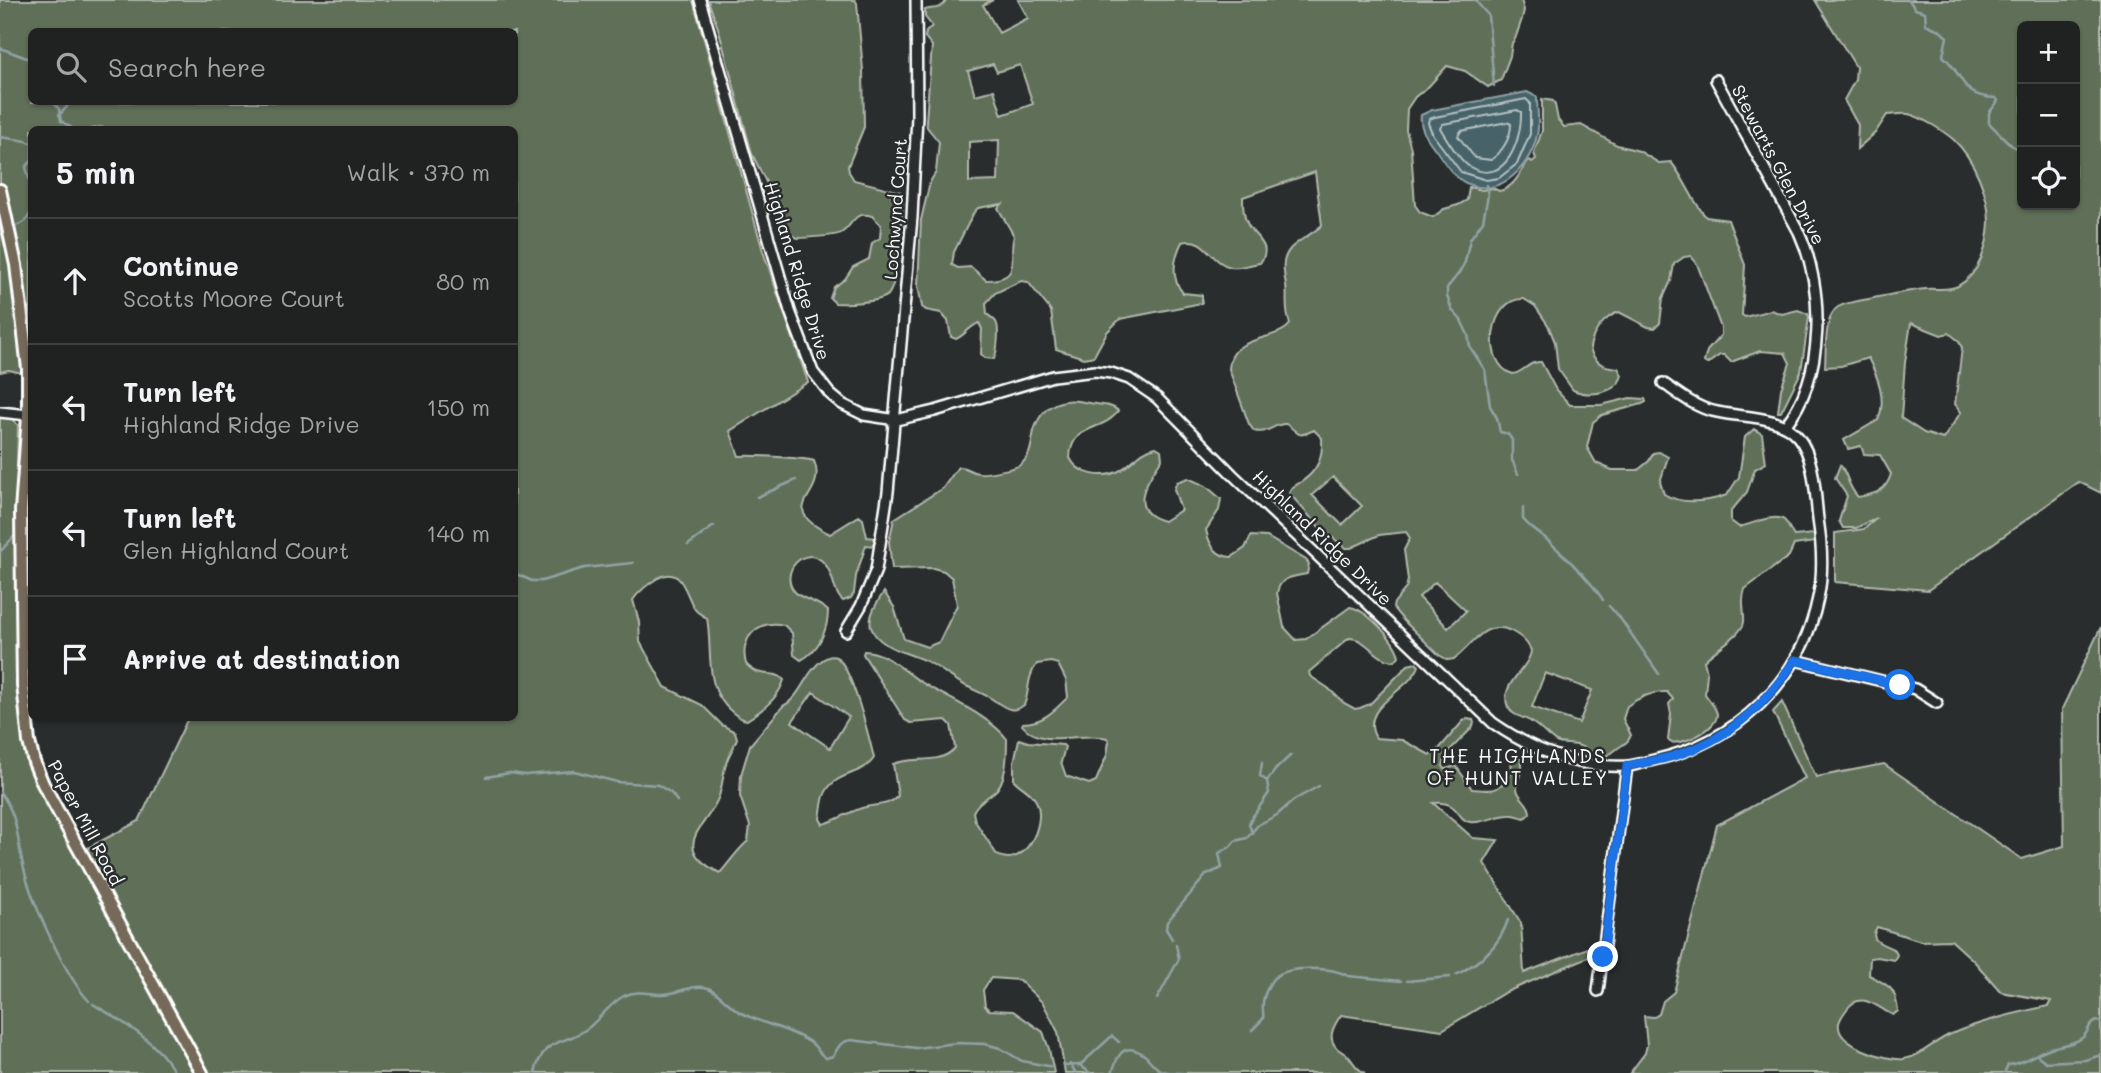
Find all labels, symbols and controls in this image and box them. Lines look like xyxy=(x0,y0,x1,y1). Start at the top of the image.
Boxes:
map controls xyxy=(2017,21,2080,210)
button: + xyxy=(2017,21,2080,84)
search box xyxy=(28,28,518,105)
icon: search xyxy=(52,48,90,86)
text: Search here xyxy=(108,50,266,84)
street label: Stewarts Glen Drive xyxy=(1726,80,1831,249)
button: − xyxy=(2017,84,2080,147)
street label: Lochwynd Court xyxy=(878,137,912,280)
button: locate xyxy=(2017,147,2080,210)
text: 5 min xyxy=(56,152,136,192)
text: Walk · 370 m xyxy=(347,157,490,187)
street label: Highland Ridge Drive xyxy=(759,179,837,363)
text: Continue xyxy=(123,249,239,283)
icon: ahead xyxy=(56,262,94,300)
text: 80 m xyxy=(436,266,490,296)
text: Scotts Moore Court xyxy=(123,283,345,313)
text: Turn left xyxy=(123,375,236,409)
icon: left xyxy=(56,388,94,426)
text: 150 m xyxy=(426,392,490,422)
text: Highland Ridge Drive xyxy=(123,409,360,439)
street label: Highland Ridge Drive xyxy=(1248,464,1398,610)
text: Turn left xyxy=(123,501,236,535)
icon: left xyxy=(56,514,94,552)
text: 140 m xyxy=(426,518,490,548)
text: Glen Highland Court xyxy=(123,535,349,565)
icon: arrive xyxy=(56,640,94,678)
text: Arrive at destination xyxy=(123,642,400,676)
route start xyxy=(1884,669,1915,700)
district label: THE HIGHLANDS OF HUNT VALLEY xyxy=(1427,743,1609,790)
street label: Paper Mill Road xyxy=(43,756,129,889)
route end xyxy=(1587,941,1618,972)

